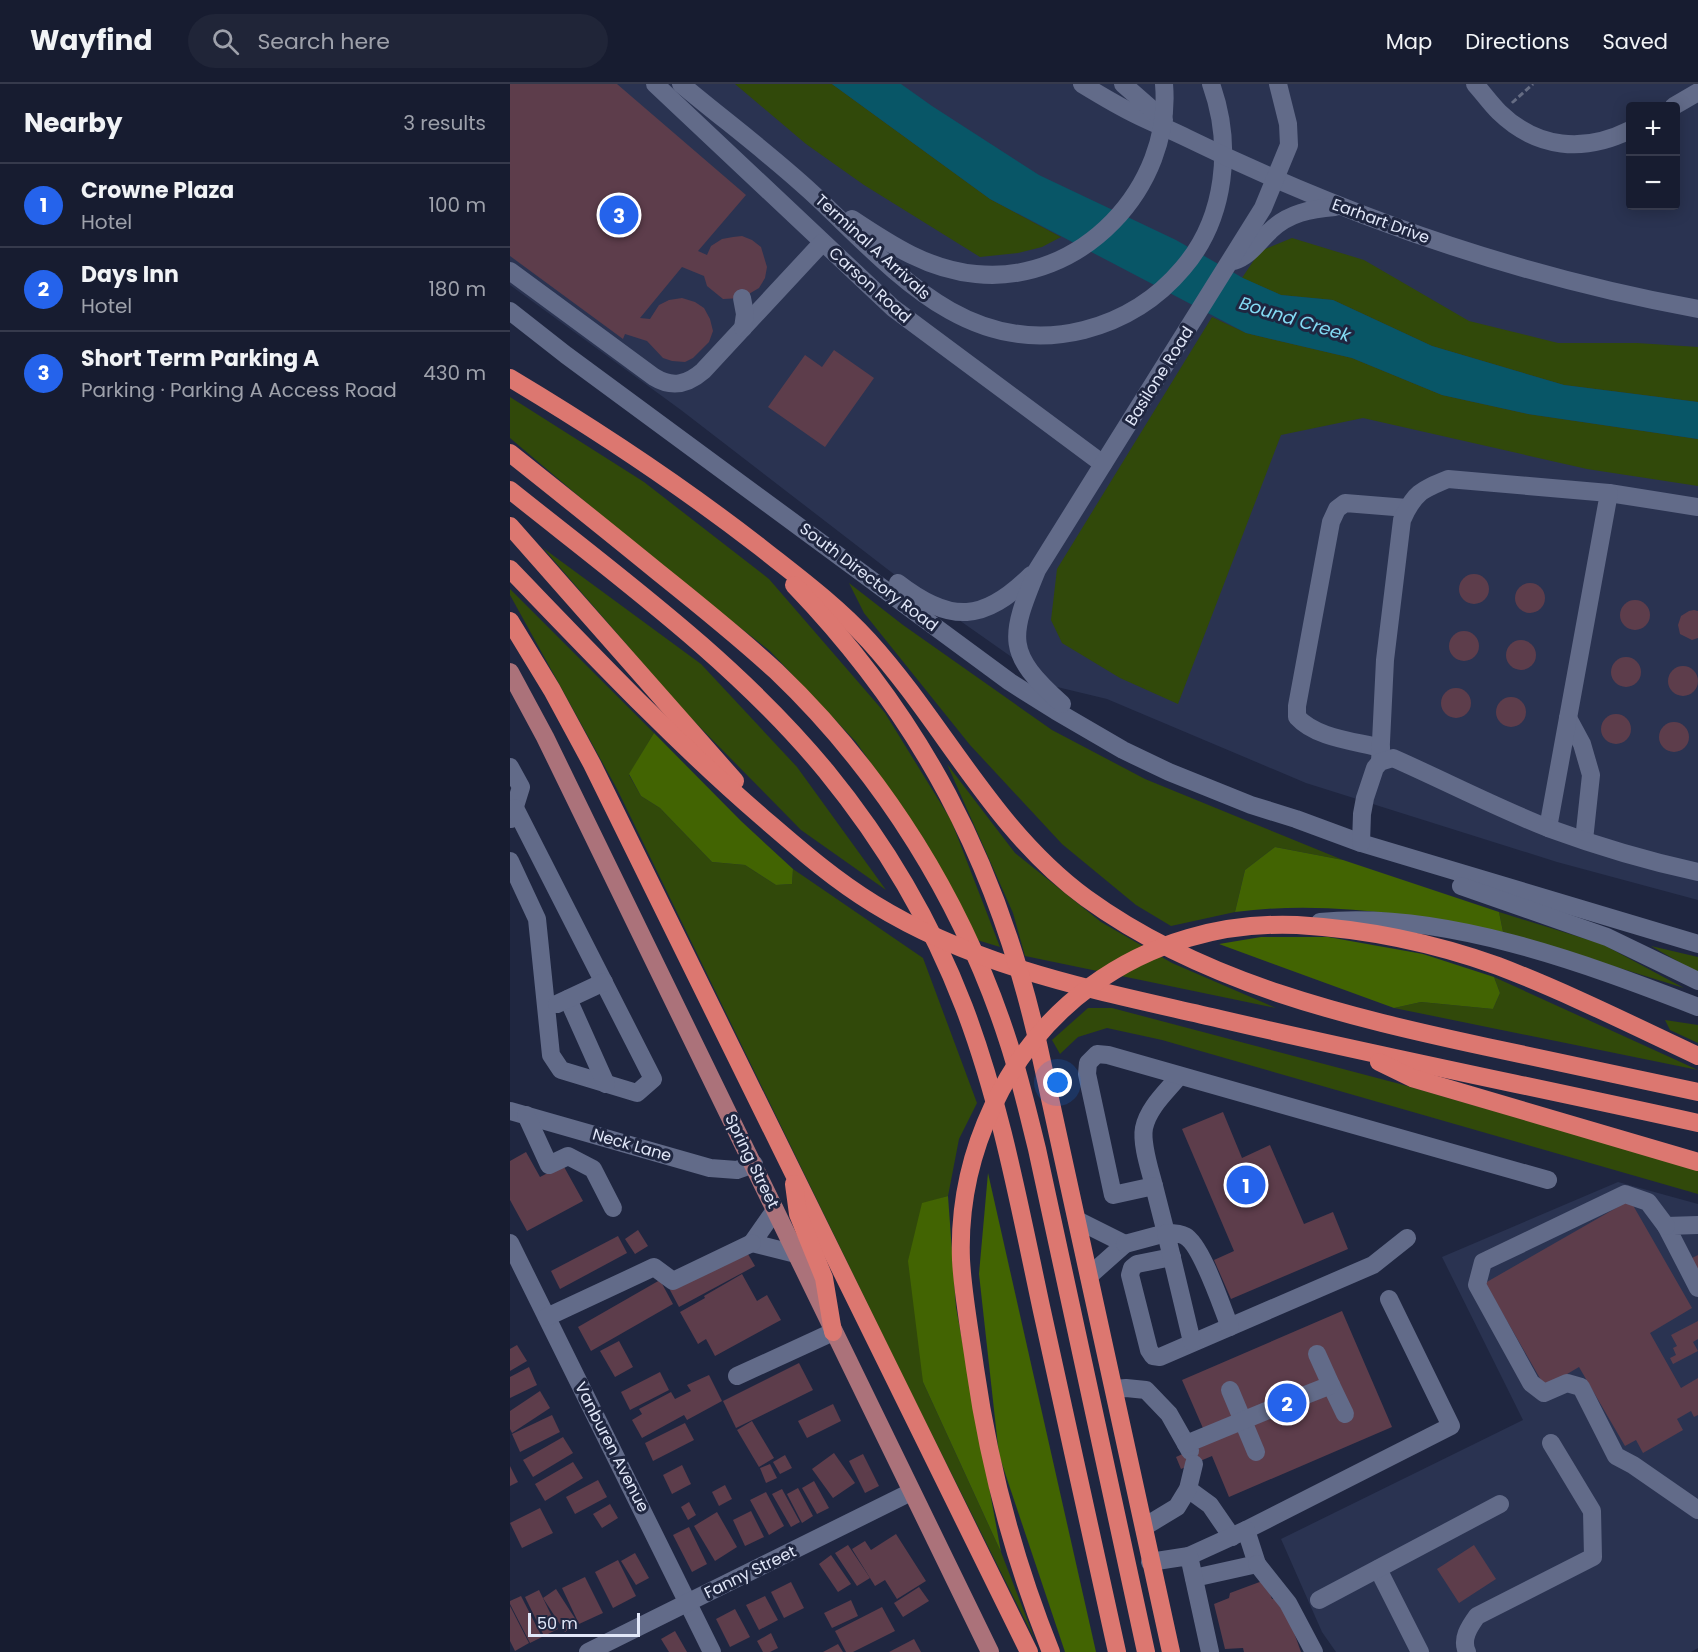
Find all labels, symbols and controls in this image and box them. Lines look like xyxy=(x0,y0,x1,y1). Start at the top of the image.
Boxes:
search box xyxy=(188,14,608,68)
text: Wayfind xyxy=(30,21,152,60)
icon: search xyxy=(209,25,242,58)
text: Search here xyxy=(257,26,390,57)
text: Map xyxy=(1386,27,1432,56)
text: Directions xyxy=(1465,27,1569,56)
text: Saved xyxy=(1602,27,1668,56)
map controls xyxy=(1626,102,1680,210)
button: + xyxy=(1626,102,1680,156)
text: Nearby xyxy=(24,105,122,141)
text: 3 results xyxy=(403,109,486,137)
button: − xyxy=(1626,156,1680,210)
text: Crowne Plaza xyxy=(81,175,234,206)
street label: Terminal A Arrivals xyxy=(810,189,936,305)
text: 1 xyxy=(40,191,47,219)
text: 100 m xyxy=(429,191,486,219)
pin: 3 xyxy=(600,192,638,238)
street label: Earhart Drive xyxy=(1329,193,1433,249)
text: Hotel xyxy=(81,208,132,236)
street label: Carson Road xyxy=(824,242,916,328)
text: Days Inn xyxy=(81,259,179,290)
text: 2 xyxy=(38,275,49,303)
text: 180 m xyxy=(428,275,486,303)
water label: Bound Creek xyxy=(1236,290,1354,348)
text: Hotel xyxy=(81,292,132,320)
street label: Basilone Road xyxy=(1119,322,1199,430)
text: Short Term Parking A xyxy=(81,343,319,374)
text: 3 xyxy=(37,359,50,387)
text: 430 m xyxy=(423,359,486,387)
text: Parking · Parking A Access Road xyxy=(81,376,397,404)
street label: South Directory Road xyxy=(795,517,943,637)
your location xyxy=(1043,1068,1072,1097)
street label: Spring Street xyxy=(719,1110,785,1212)
street label: Neck Lane xyxy=(590,1123,674,1167)
pin: 1 xyxy=(1226,1162,1266,1208)
street label: Vanburen Avenue xyxy=(569,1378,655,1516)
pin: 2 xyxy=(1268,1380,1306,1426)
street label: Fanny Street xyxy=(700,1540,800,1604)
scale bar xyxy=(528,1610,640,1638)
text: 50 m xyxy=(537,1612,578,1635)

